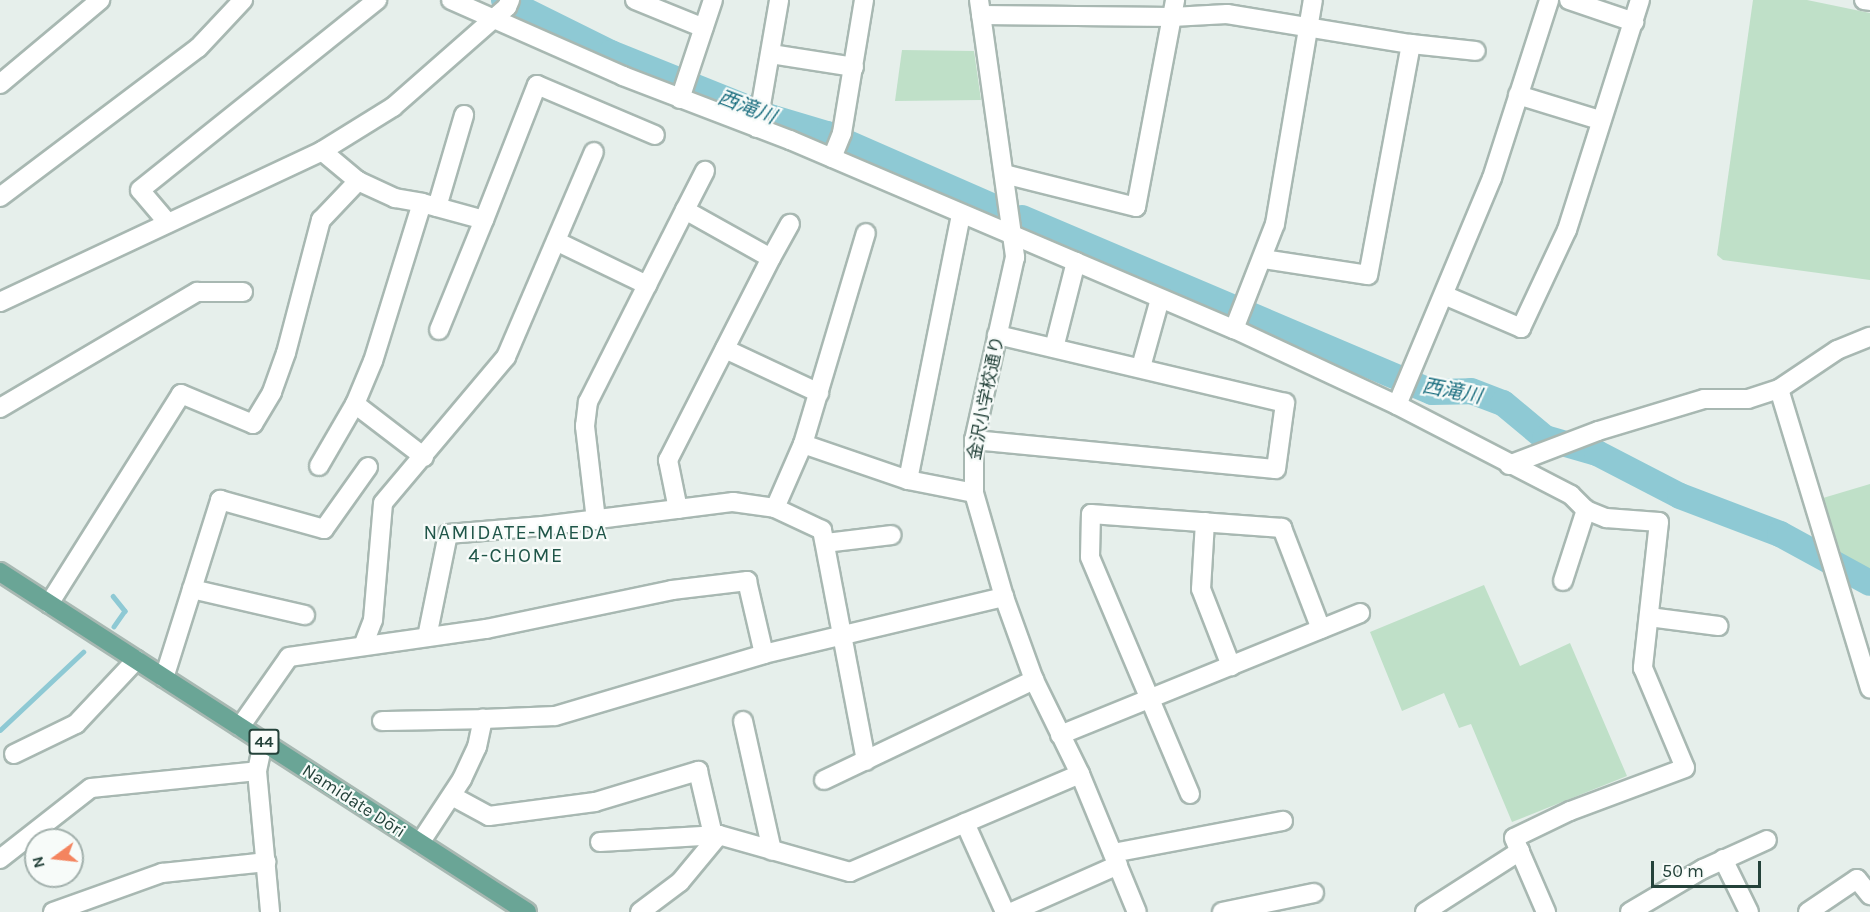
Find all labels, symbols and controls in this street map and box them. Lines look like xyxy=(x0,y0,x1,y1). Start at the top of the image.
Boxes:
water label: 西滝川 xyxy=(715,85,779,129)
street label: 金沢小学校通り xyxy=(963,334,1009,462)
water label: 西滝川 xyxy=(1420,373,1484,409)
district label: NAMIDATE-MAEDA 4-CHOME xyxy=(423,521,609,568)
road number: 44 xyxy=(248,729,280,755)
street label: Namidate Dōri xyxy=(298,760,410,842)
north arrow xyxy=(24,828,84,888)
scale bar xyxy=(1654,849,1764,887)
text: N xyxy=(27,854,49,870)
text: 50 m xyxy=(1662,860,1704,882)

